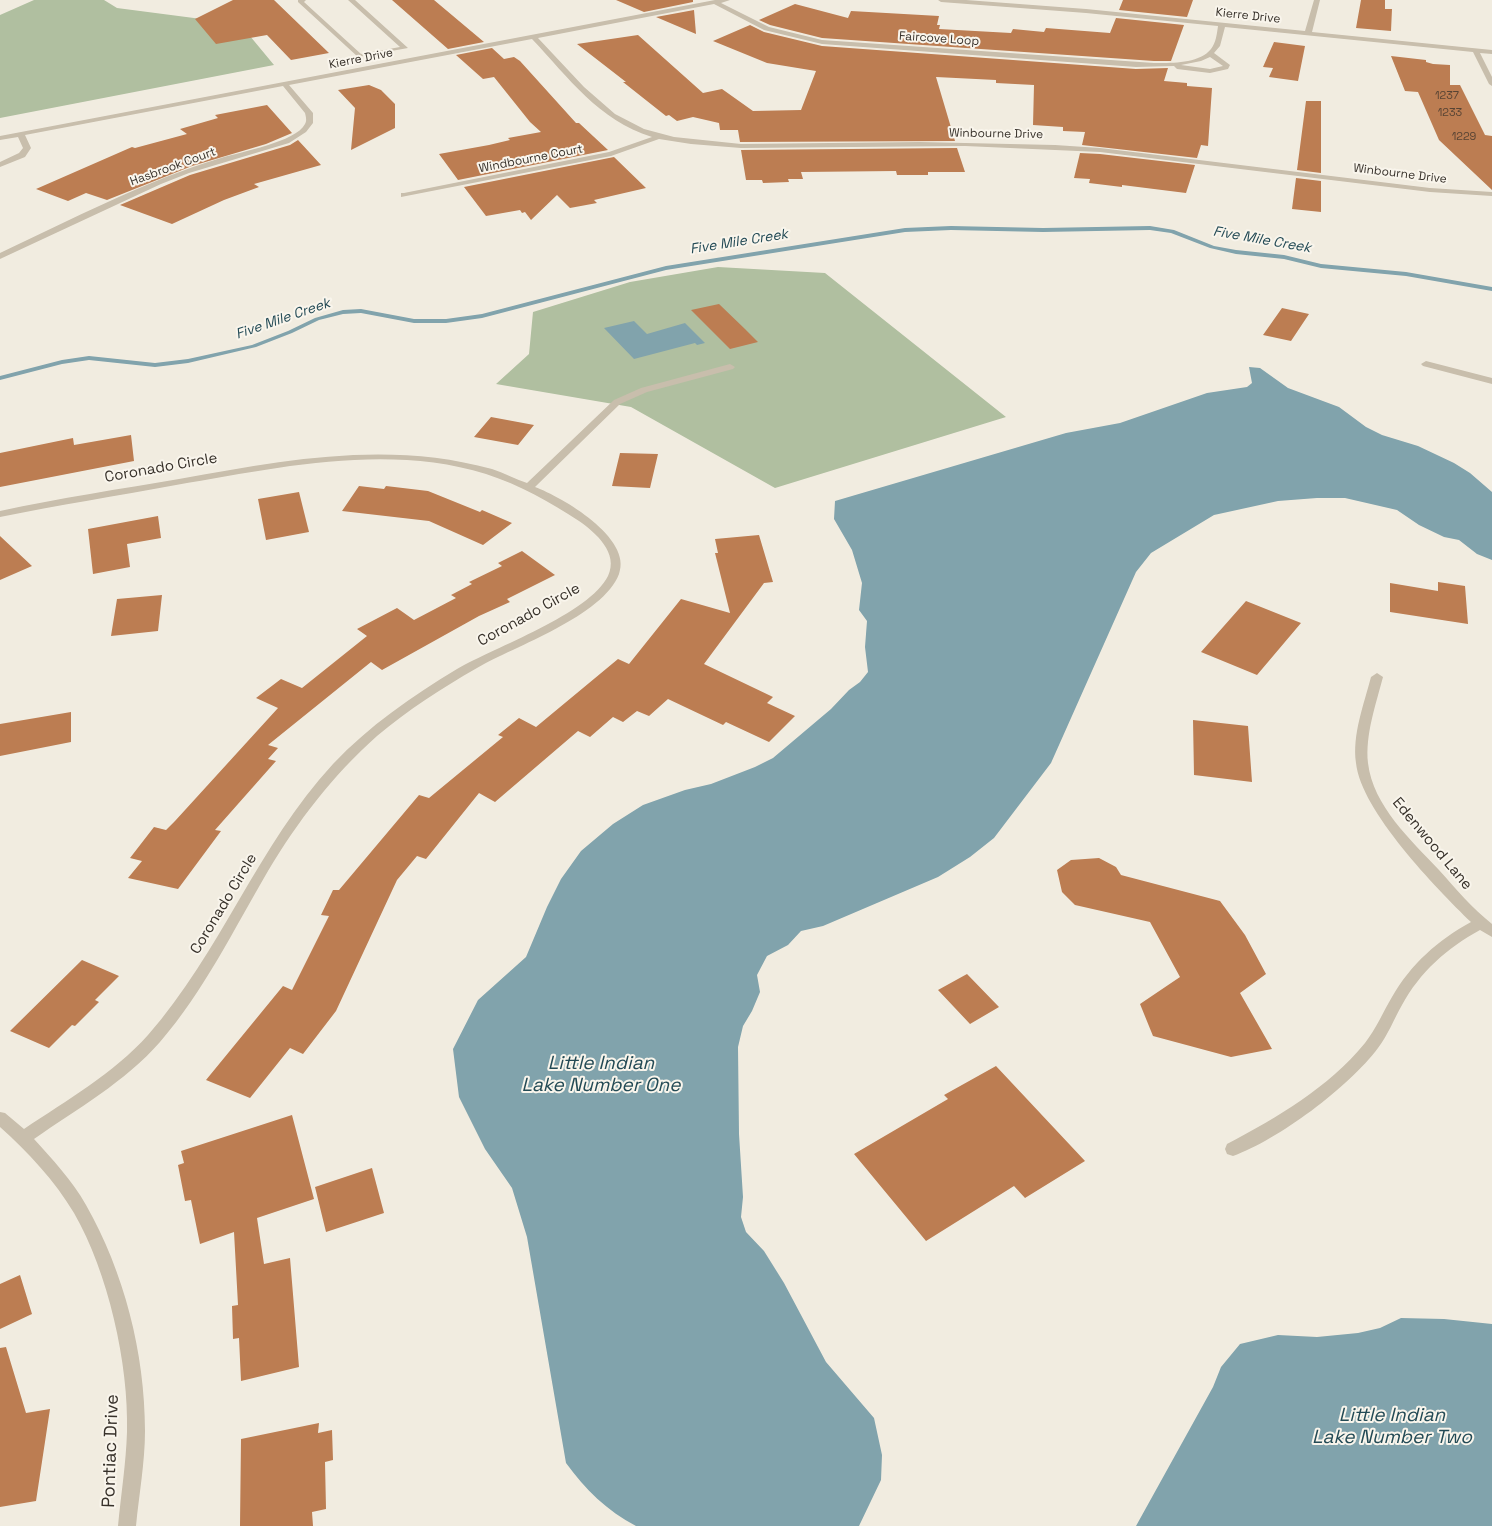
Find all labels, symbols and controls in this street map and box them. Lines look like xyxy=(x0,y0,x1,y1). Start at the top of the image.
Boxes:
street label: Kierre Drive xyxy=(1215,5,1281,27)
street label: Faircove Loop xyxy=(898,29,980,49)
street label: Kierre Drive xyxy=(328,46,394,72)
house number: 1237 xyxy=(1435,89,1459,103)
house number: 1233 xyxy=(1438,106,1462,120)
street label: Winbourne Drive xyxy=(949,126,1043,142)
house number: 1229 xyxy=(1452,130,1476,144)
street label: Windbourne Court xyxy=(478,142,584,176)
street label: Hasbrook Court xyxy=(128,145,218,189)
street label: Winbourne Drive xyxy=(1352,161,1448,187)
water label: Five Mile Creek xyxy=(1212,223,1312,257)
water label: Five Mile Creek xyxy=(689,226,789,258)
water label: Five Mile Creek xyxy=(233,295,333,343)
street label: Coronado Circle xyxy=(103,449,219,487)
street label: Coronado Circle xyxy=(475,579,583,651)
street label: Edenwood Lane xyxy=(1388,794,1476,894)
street label: Coronado Circle xyxy=(187,850,261,958)
water label: Little Indian Lake Number One xyxy=(522,1053,680,1097)
street label: Pontiac Drive xyxy=(98,1394,124,1508)
water label: Little Indian Lake Number Two xyxy=(1312,1405,1472,1449)

